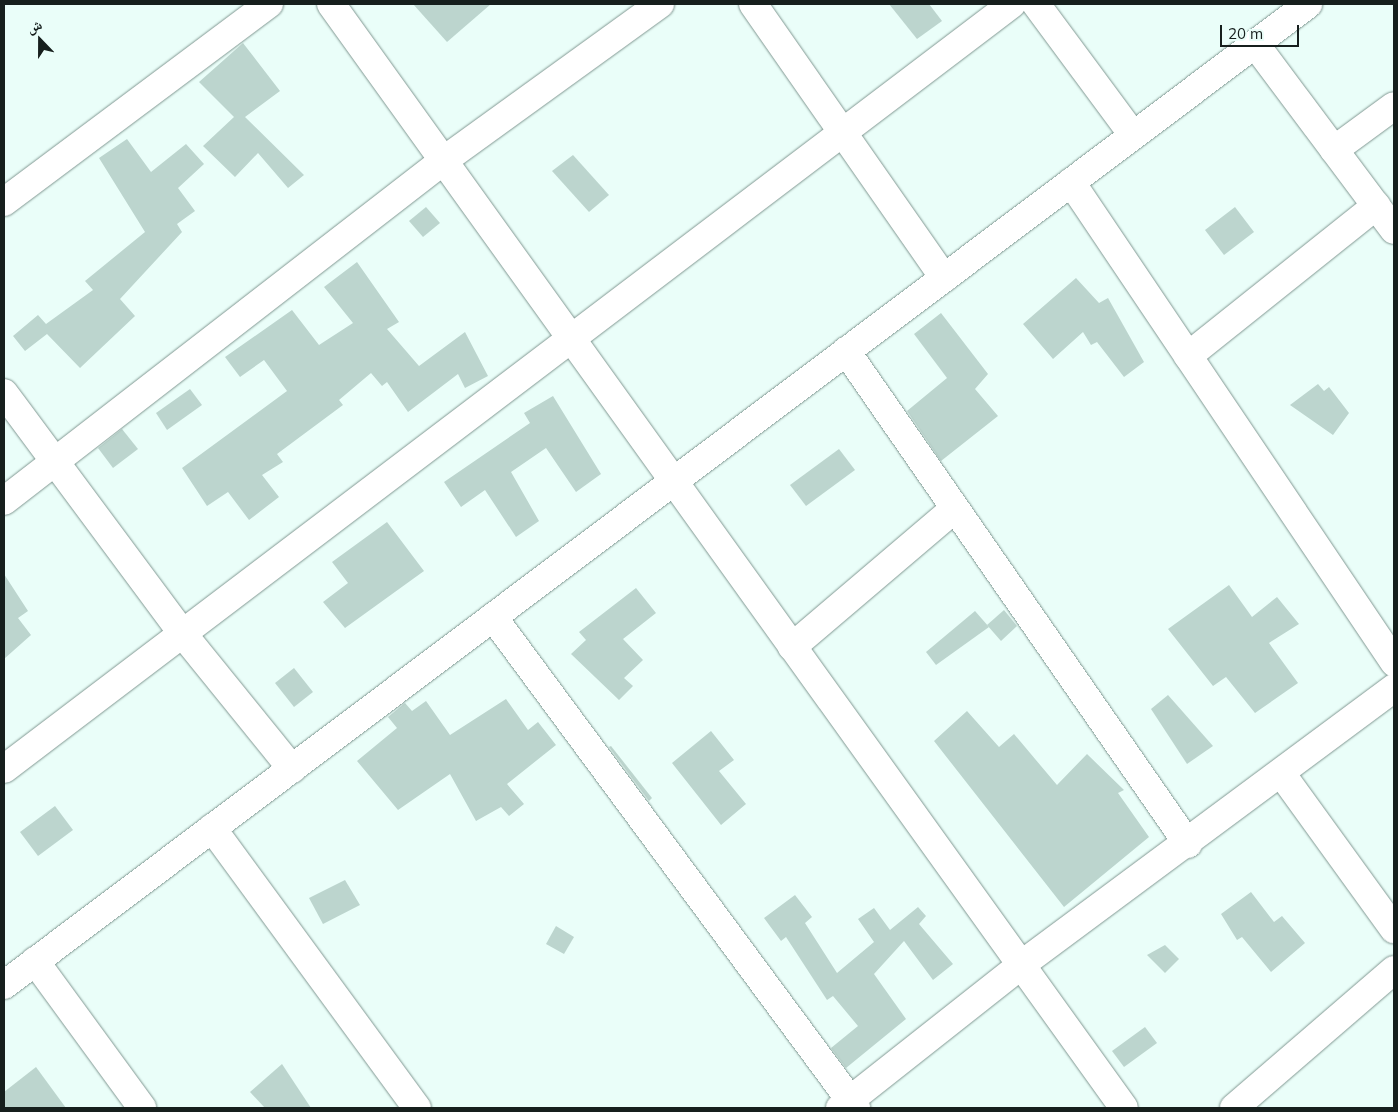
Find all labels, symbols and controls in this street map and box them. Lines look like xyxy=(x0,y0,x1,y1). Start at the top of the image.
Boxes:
north arrow xyxy=(15,15,65,65)
text: ش xyxy=(24,15,45,37)
scale bar xyxy=(1223,15,1302,47)
text: 20 m xyxy=(1228,24,1263,43)

